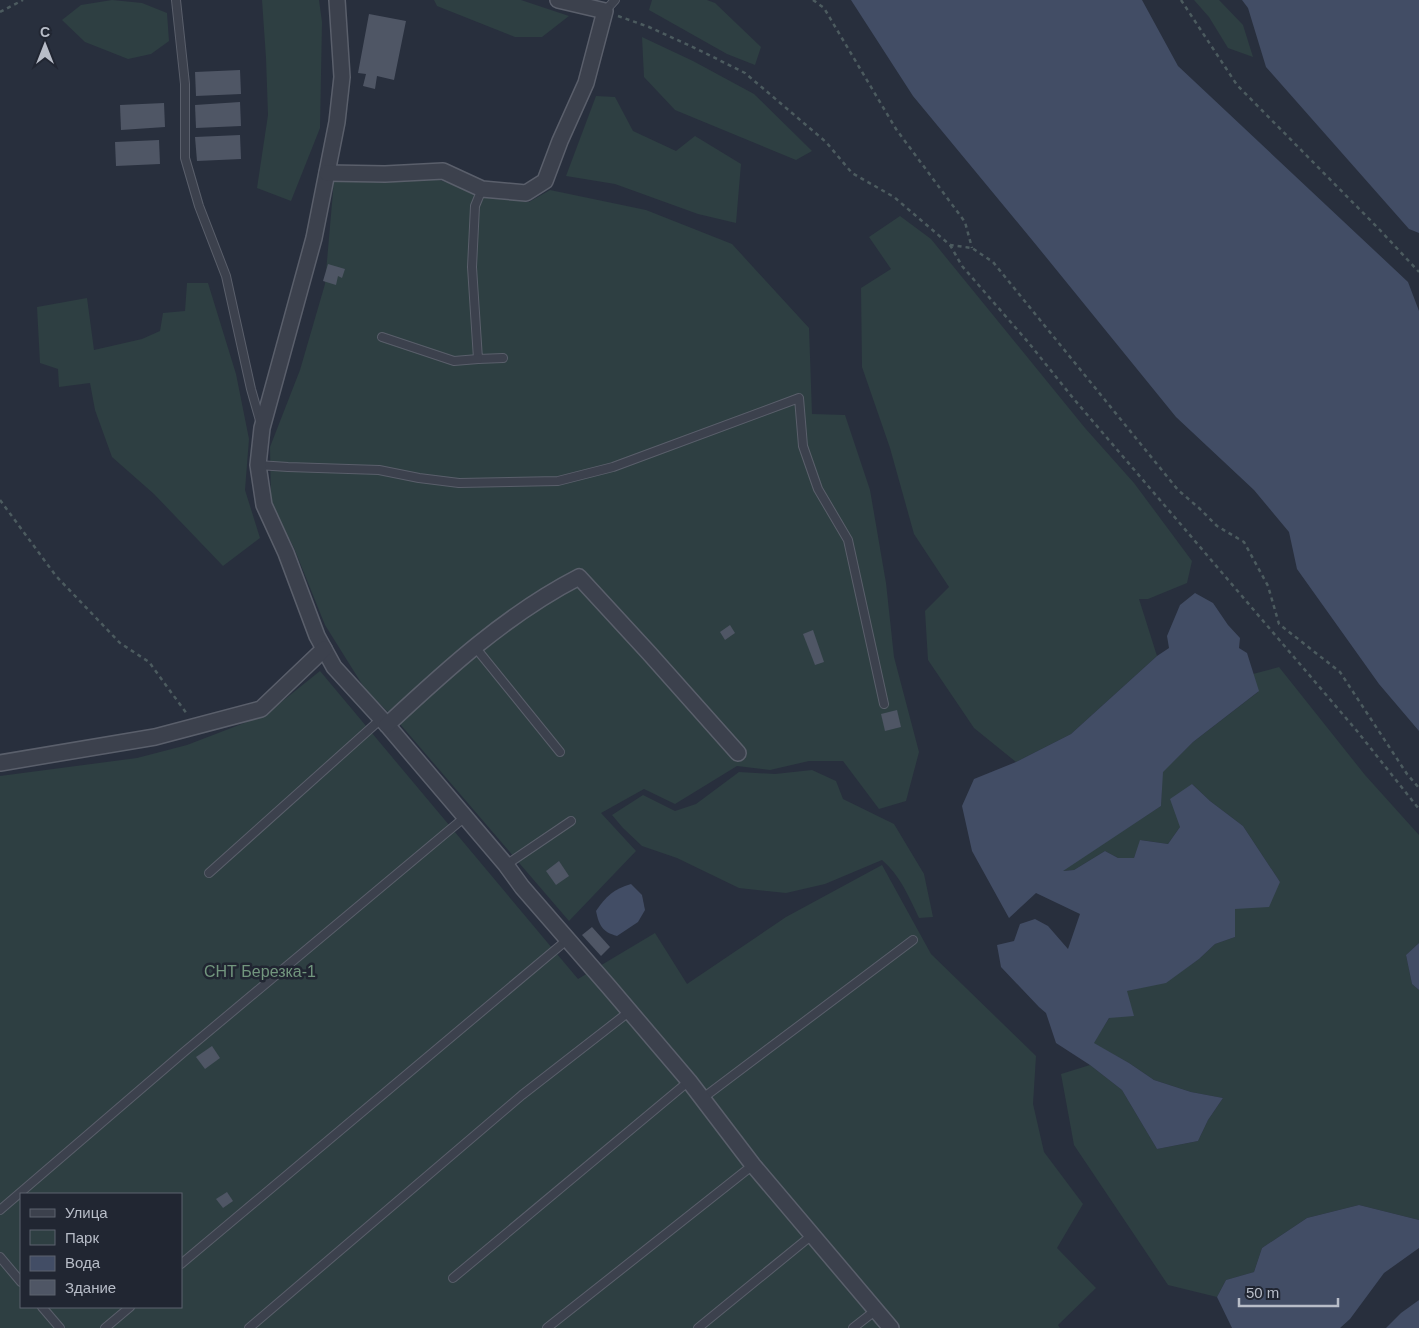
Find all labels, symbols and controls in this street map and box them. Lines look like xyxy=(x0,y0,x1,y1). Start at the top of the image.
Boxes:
north arrow xyxy=(20,20,70,70)
text: С xyxy=(40,24,50,40)
park label: СНТ Березка-1 xyxy=(204,963,316,980)
legend xyxy=(20,1193,182,1308)
text: Улица xyxy=(65,1204,108,1221)
text: Парк xyxy=(65,1229,99,1246)
text: Вода xyxy=(65,1254,101,1271)
scale bar xyxy=(1239,1276,1338,1308)
text: Здание xyxy=(65,1279,116,1296)
text: 50 m xyxy=(1246,1284,1279,1301)

